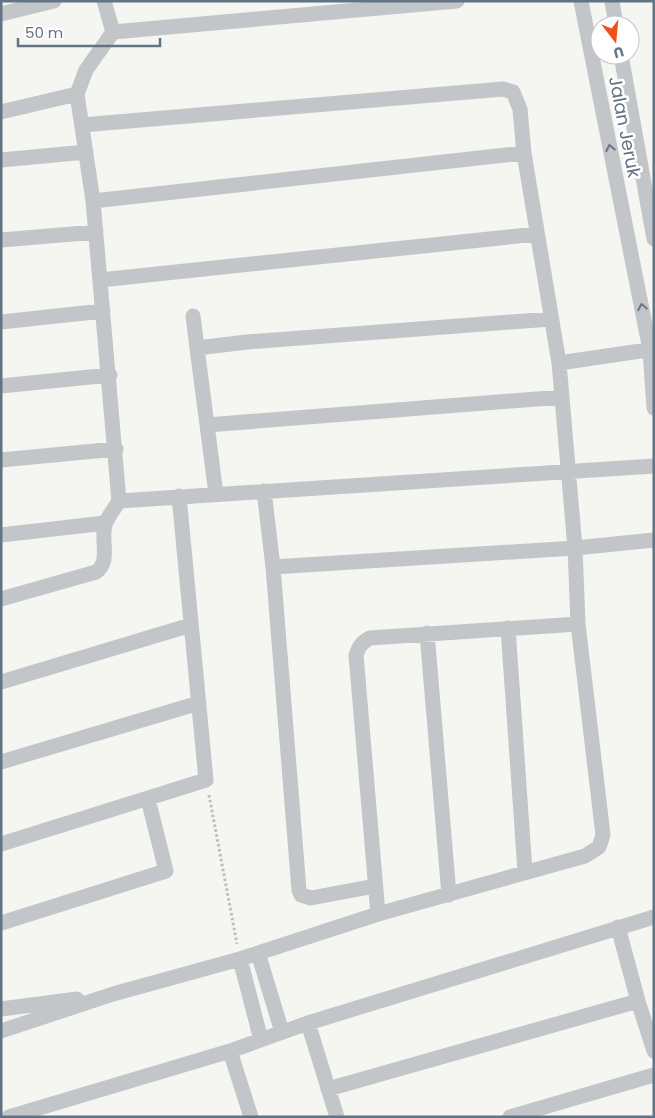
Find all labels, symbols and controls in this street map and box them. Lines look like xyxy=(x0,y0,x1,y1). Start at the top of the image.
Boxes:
scale bar xyxy=(18,15,160,47)
north arrow xyxy=(590,15,640,65)
text: 50 m xyxy=(25,22,63,43)
text: U xyxy=(611,42,626,64)
street label: Jalan Jeruk xyxy=(603,74,647,181)
one-way arrow xyxy=(605,144,616,152)
one-way arrow xyxy=(637,303,647,312)

